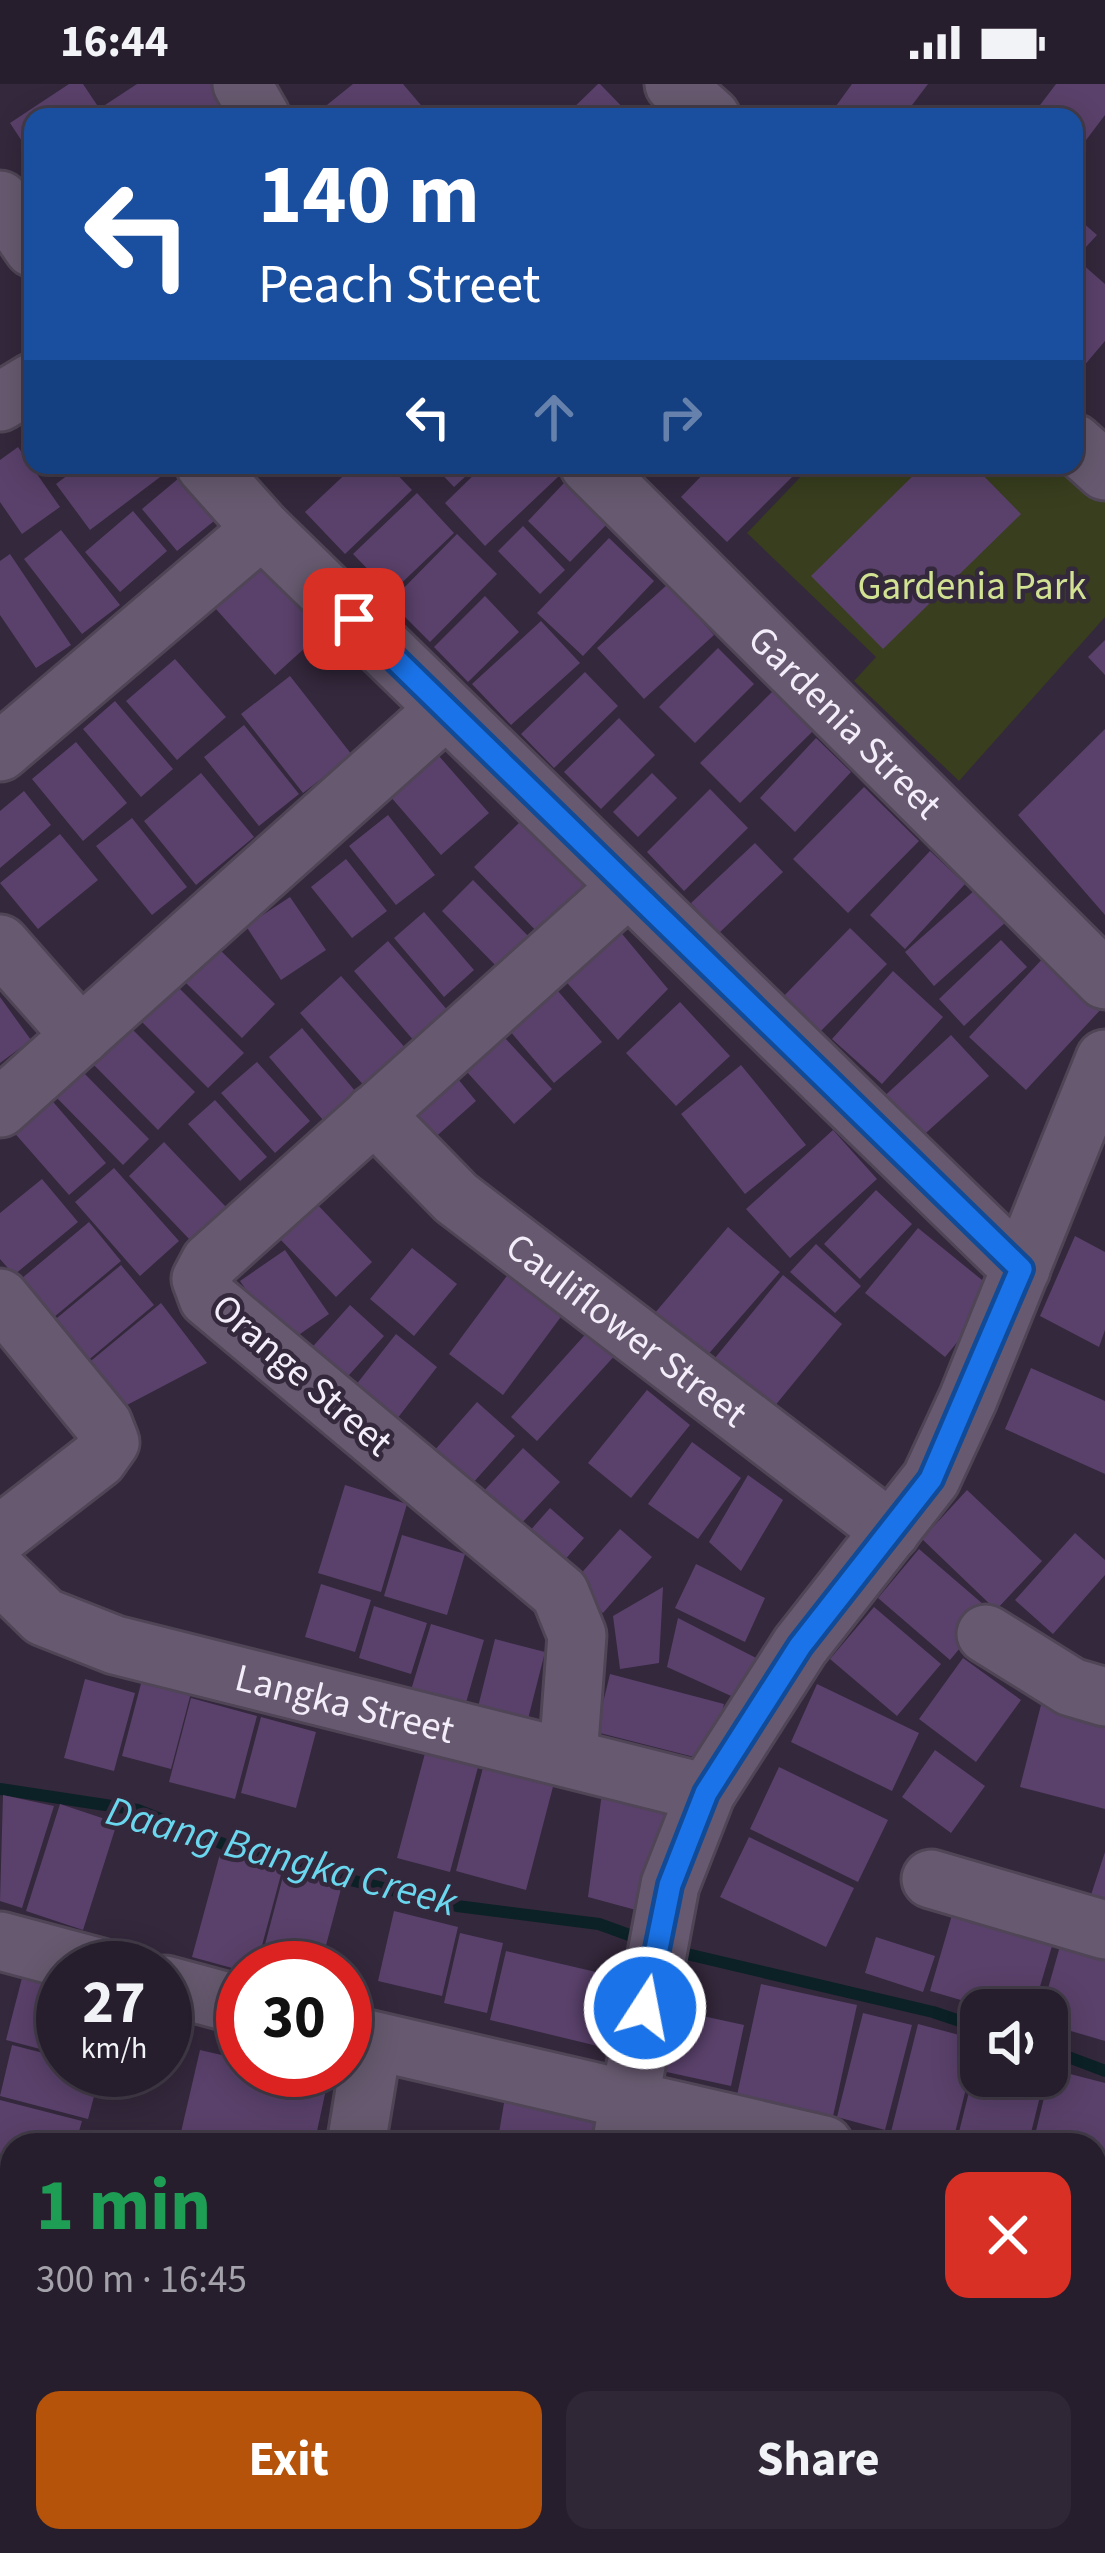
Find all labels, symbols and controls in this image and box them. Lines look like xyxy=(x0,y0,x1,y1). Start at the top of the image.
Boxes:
text: 16:44 xyxy=(60,10,169,74)
text: 140 m xyxy=(258,136,480,256)
icon: left xyxy=(60,156,216,312)
text: Peach Street xyxy=(258,247,541,324)
icon: left xyxy=(395,384,461,450)
icon: ahead xyxy=(521,384,587,450)
icon: right xyxy=(647,384,713,450)
park label: Gardenia Park xyxy=(857,559,1087,615)
pin xyxy=(303,568,405,670)
icon: arrive xyxy=(321,586,387,652)
street label: Gardenia Street xyxy=(735,613,954,832)
street label: Cauliflower Street xyxy=(493,1220,759,1441)
street label: Orange Street xyxy=(199,1281,404,1470)
street label: Langka Street xyxy=(229,1650,460,1759)
water label: Daang Bangka Creek xyxy=(99,1781,465,1933)
speed limit sign: 30 xyxy=(216,1941,372,2097)
position arrow xyxy=(582,1945,708,2071)
text: 27 xyxy=(82,1961,146,2046)
map controls xyxy=(960,1989,1068,2097)
button: sound xyxy=(960,1989,1068,2097)
text: km/h xyxy=(81,2027,147,2070)
text: 1 min xyxy=(36,2155,211,2258)
button: close xyxy=(945,2172,1071,2298)
text: 300 m · 16:45 xyxy=(36,2252,247,2308)
button: Exit xyxy=(36,2391,542,2529)
button: Share xyxy=(566,2391,1071,2529)

